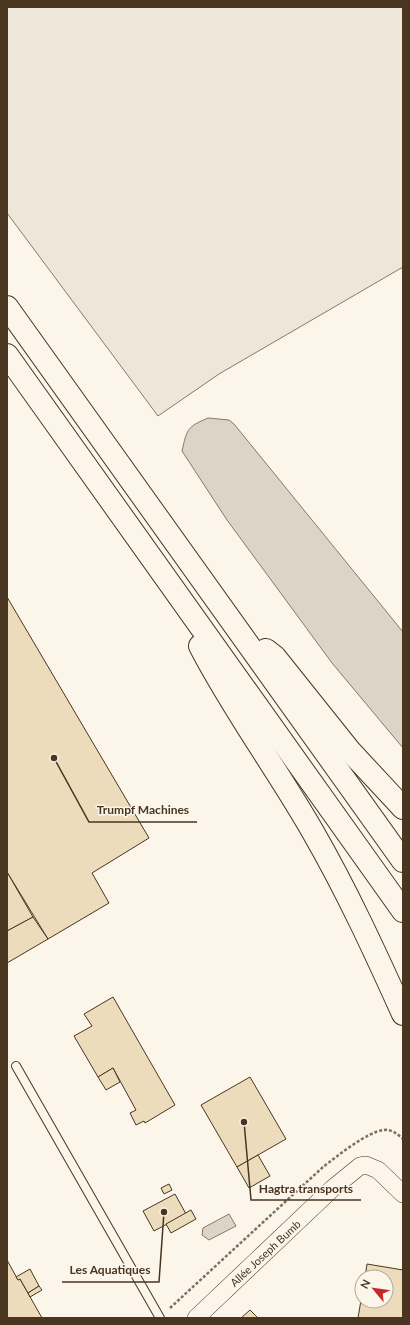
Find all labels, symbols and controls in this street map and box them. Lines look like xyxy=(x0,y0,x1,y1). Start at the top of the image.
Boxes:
callout: Trumpf Machines xyxy=(89,798,197,822)
text: Trumpf Machines xyxy=(97,802,189,817)
callout: Hagtra transports xyxy=(251,1176,361,1200)
text: Hagtra transports xyxy=(259,1181,353,1196)
street label: Allée Joseph Bumb xyxy=(227,1217,303,1289)
callout: Les Aquatiques xyxy=(62,1258,159,1282)
text: Les Aquatiques xyxy=(70,1262,150,1277)
north arrow xyxy=(354,1269,394,1309)
text: N xyxy=(357,1277,373,1291)

